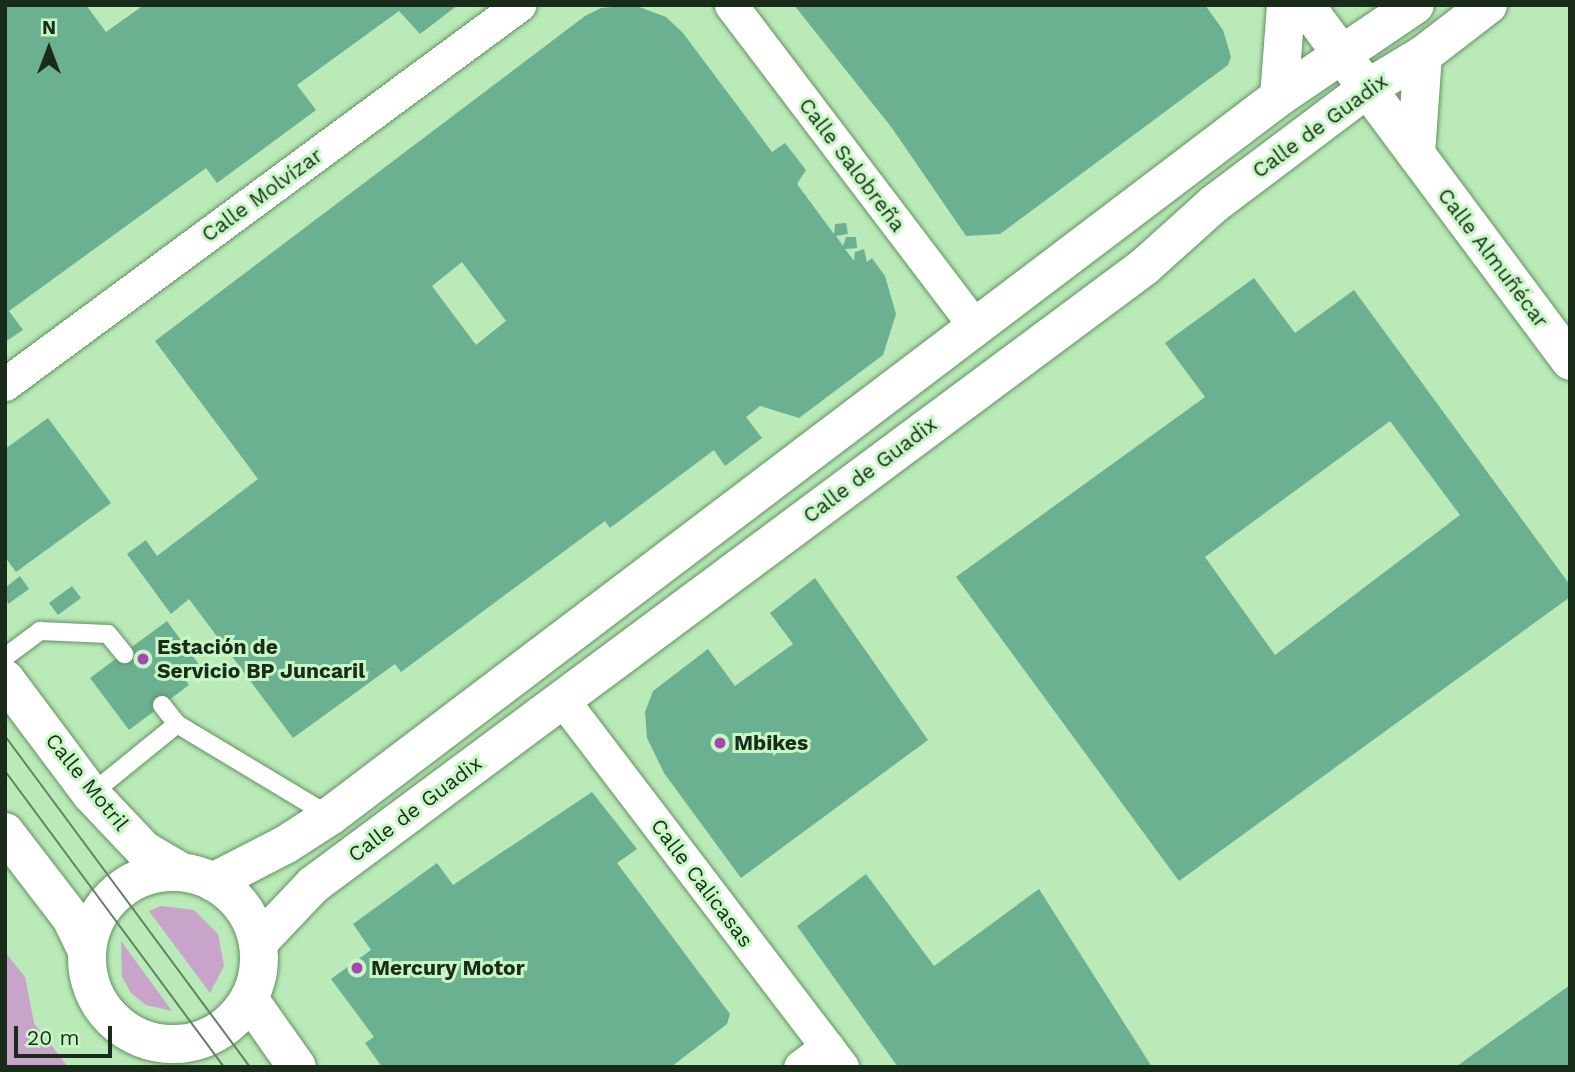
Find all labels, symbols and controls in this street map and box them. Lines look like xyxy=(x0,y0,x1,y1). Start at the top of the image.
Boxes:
north arrow xyxy=(14,14,84,84)
text: N xyxy=(42,16,56,39)
street label: Calle de Guadix xyxy=(1248,69,1392,183)
street label: Calle Salobreña xyxy=(793,93,911,237)
street label: Calle Molvízar xyxy=(197,143,327,247)
street label: Calle Almuñécar xyxy=(1432,183,1554,333)
street label: Calle de Guadix xyxy=(798,412,942,528)
place label: Estación de Servicio BP Juncaril xyxy=(157,634,366,684)
marker: Estación de Servicio BP Juncaril xyxy=(135,651,151,667)
street label: Calle Motril xyxy=(40,728,134,836)
place label: Mbikes xyxy=(734,730,808,756)
marker: Mbikes xyxy=(712,735,728,751)
street label: Calle de Guadix xyxy=(343,751,487,867)
street label: Calle Calicasas xyxy=(645,814,759,952)
place label: Mercury Motor xyxy=(371,955,525,981)
marker: Mercury Motor xyxy=(349,960,365,976)
scale bar xyxy=(18,1012,116,1056)
text: 20 m xyxy=(27,1025,79,1050)

